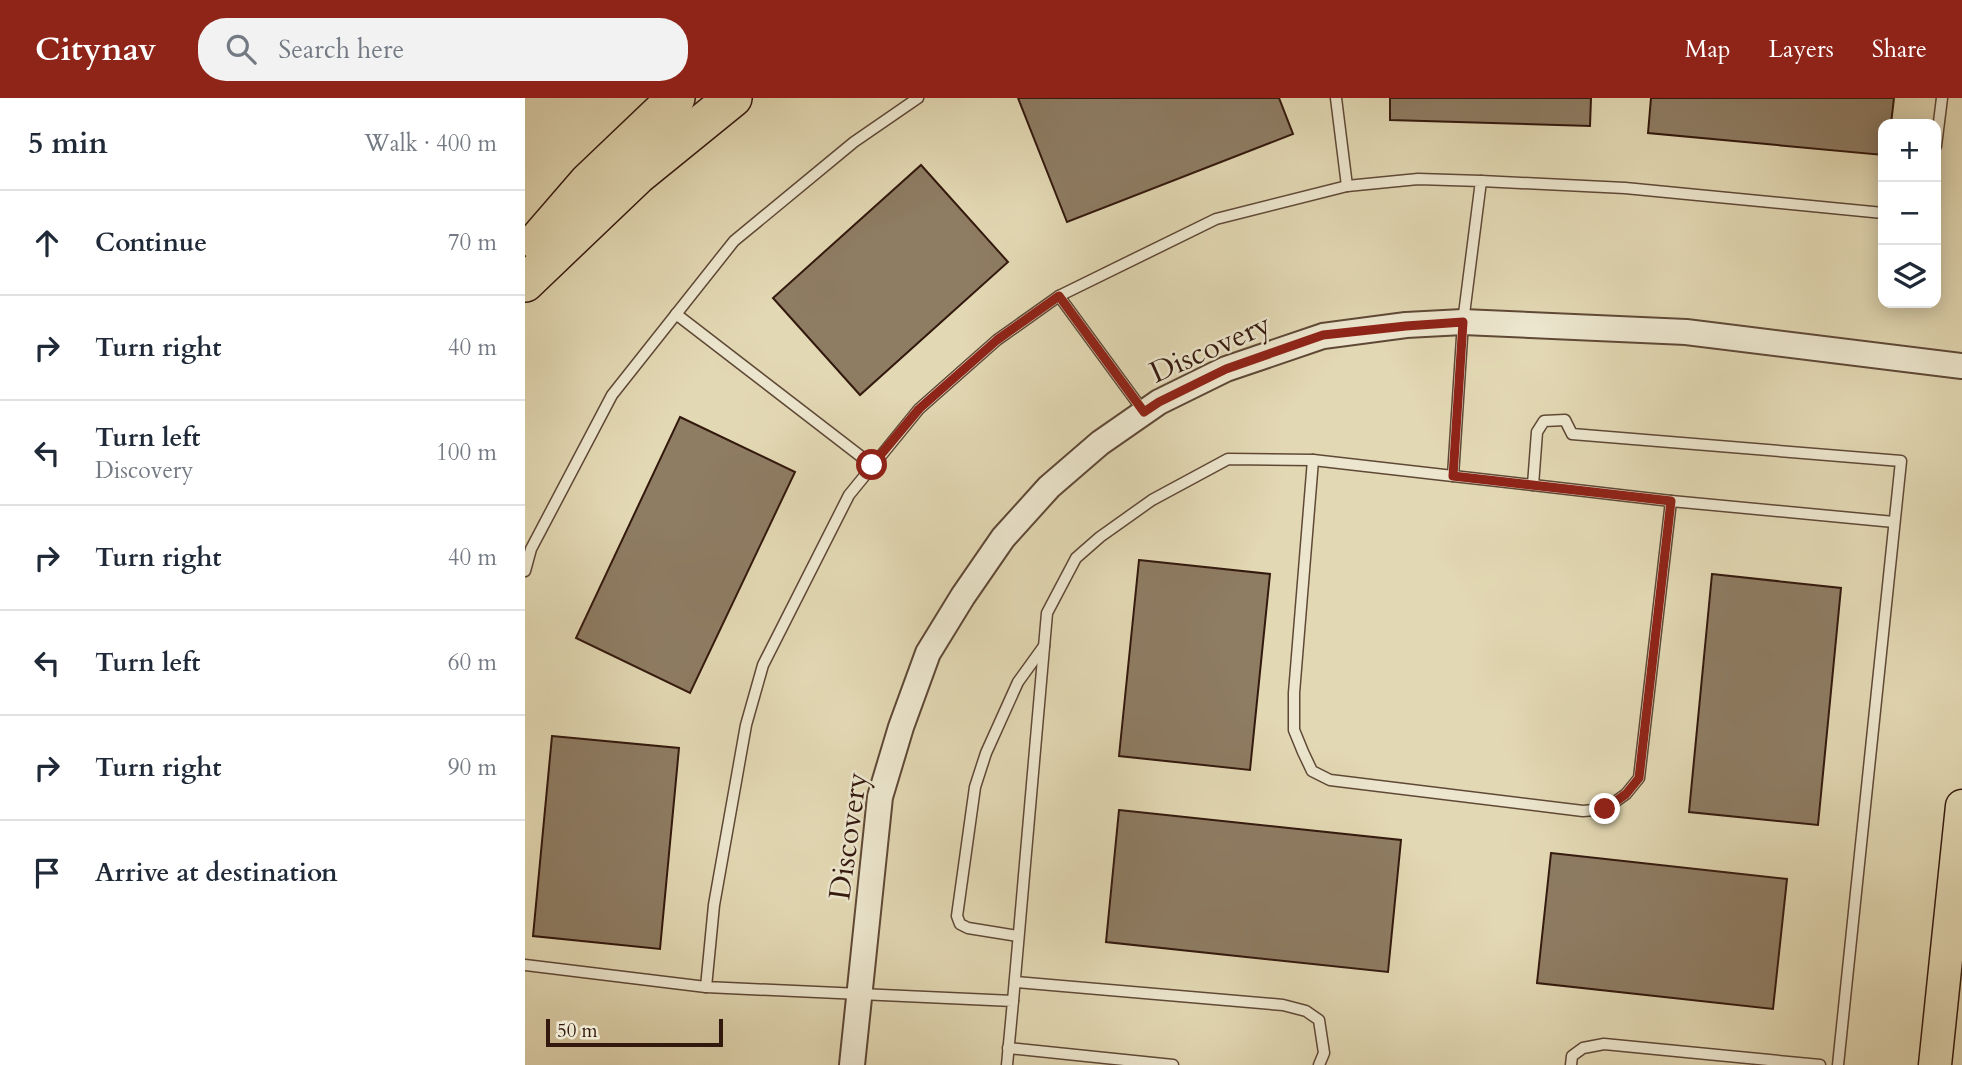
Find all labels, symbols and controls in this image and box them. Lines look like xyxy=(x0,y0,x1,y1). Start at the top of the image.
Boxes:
search box xyxy=(198,18,688,81)
text: Citynav xyxy=(35,27,156,72)
icon: search xyxy=(222,30,260,68)
text: Search here xyxy=(278,32,404,67)
text: Map xyxy=(1685,33,1731,66)
text: Layers xyxy=(1769,33,1834,66)
text: Share xyxy=(1872,33,1927,66)
map controls xyxy=(1878,119,1941,308)
button: + xyxy=(1878,119,1941,182)
text: 5 min xyxy=(28,123,108,164)
text: Walk · 400 m xyxy=(364,128,497,159)
button: − xyxy=(1878,182,1941,245)
icon: ahead xyxy=(28,224,66,262)
text: Continue xyxy=(95,225,207,260)
text: 70 m xyxy=(448,227,497,258)
button: layers xyxy=(1878,245,1941,308)
street label: Discovery xyxy=(1143,304,1277,393)
icon: right xyxy=(28,329,66,367)
text: Turn right xyxy=(95,330,222,365)
text: 40 m xyxy=(448,332,497,363)
text: Turn left xyxy=(95,420,200,455)
icon: left xyxy=(28,434,66,472)
text: 100 m xyxy=(436,437,497,468)
route start xyxy=(856,449,887,480)
text: Discovery xyxy=(95,455,193,486)
icon: right xyxy=(28,539,66,577)
text: Turn right xyxy=(95,540,222,575)
text: 40 m xyxy=(448,542,497,573)
icon: left xyxy=(28,644,66,682)
text: Turn left xyxy=(95,645,200,680)
text: 60 m xyxy=(448,647,497,678)
icon: right xyxy=(28,749,66,787)
text: Turn right xyxy=(95,750,222,785)
text: 90 m xyxy=(448,752,497,783)
street label: Discovery xyxy=(819,770,878,902)
route end xyxy=(1589,793,1620,824)
icon: arrive xyxy=(28,854,66,892)
text: Arrive at destination xyxy=(95,855,338,890)
scale bar xyxy=(546,1016,723,1048)
text: 50 m xyxy=(557,1018,598,1044)

